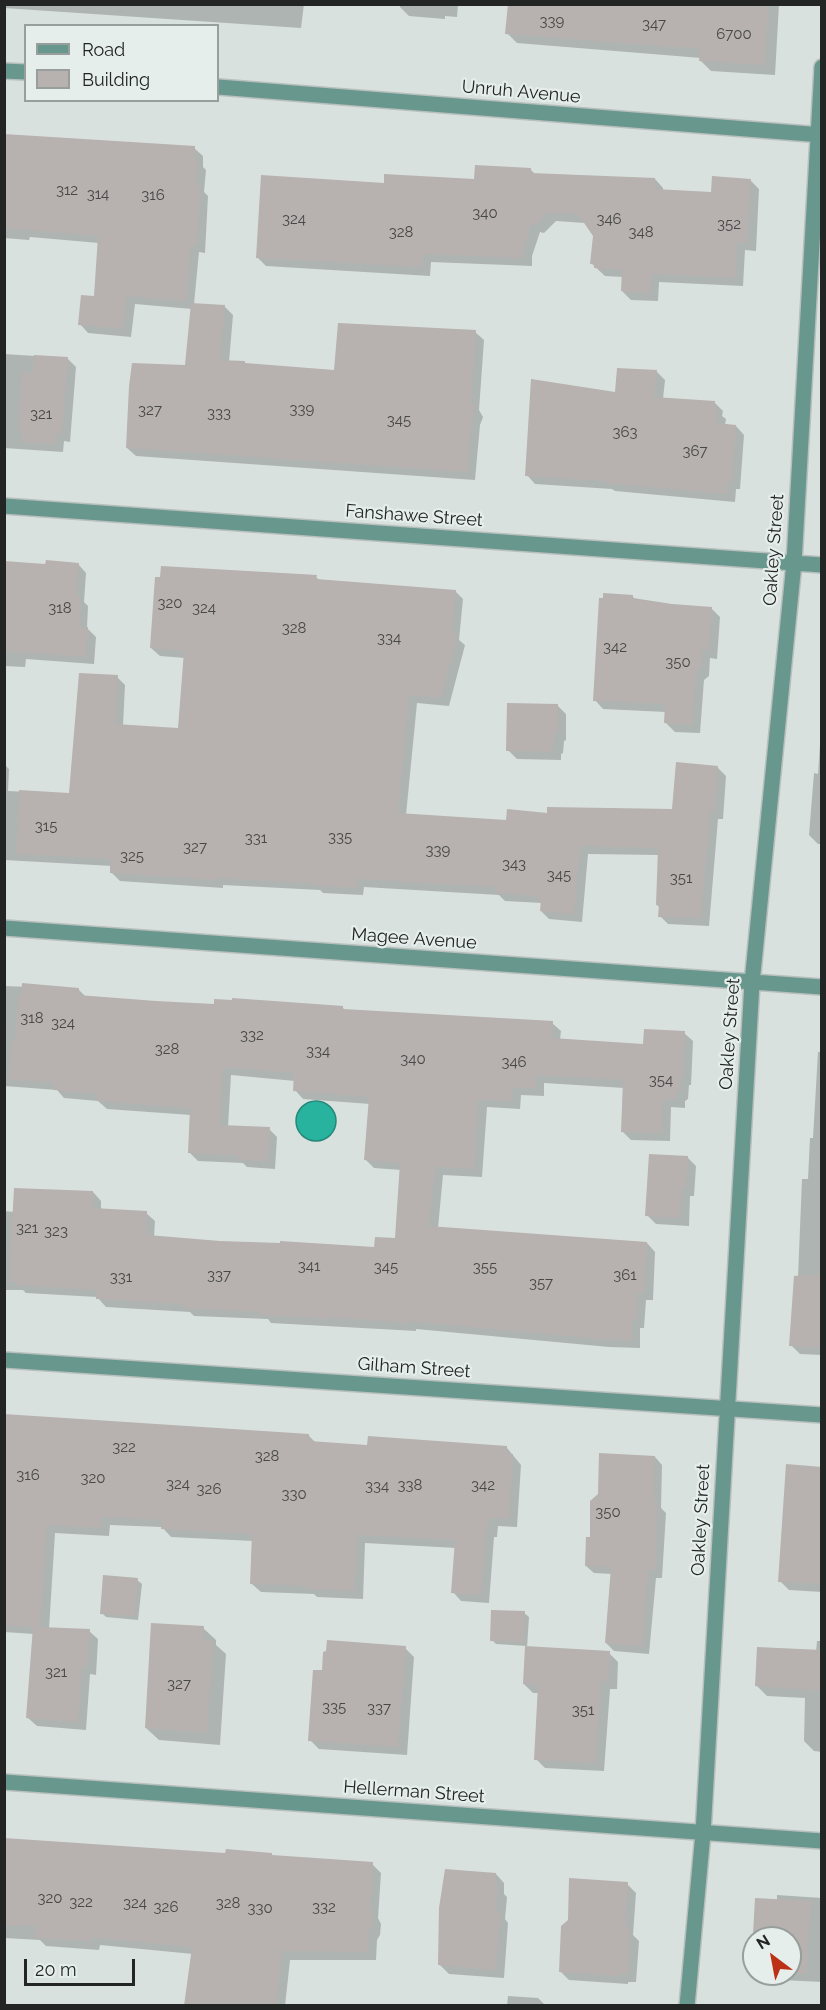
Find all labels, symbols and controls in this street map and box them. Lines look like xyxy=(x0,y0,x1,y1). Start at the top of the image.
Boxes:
house number: 339 xyxy=(540,12,564,30)
house number: 347 xyxy=(642,15,666,33)
legend xyxy=(24,24,219,102)
house number: 6700 xyxy=(716,25,752,43)
text: Road xyxy=(82,39,125,60)
text: Building xyxy=(82,69,150,90)
street label: Unruh Avenue xyxy=(461,76,581,108)
house number: 312 xyxy=(56,181,78,199)
house number: 314 xyxy=(87,185,109,203)
house number: 316 xyxy=(141,186,165,204)
house number: 340 xyxy=(472,204,498,222)
house number: 324 xyxy=(282,210,306,228)
house number: 346 xyxy=(596,210,622,228)
house number: 352 xyxy=(717,215,741,233)
house number: 328 xyxy=(389,223,413,241)
house number: 348 xyxy=(628,223,654,241)
house number: 339 xyxy=(290,400,314,418)
house number: 327 xyxy=(138,401,162,419)
house number: 333 xyxy=(207,404,231,422)
house number: 321 xyxy=(30,405,52,423)
house number: 345 xyxy=(387,411,411,429)
house number: 363 xyxy=(612,423,638,441)
house number: 367 xyxy=(682,442,708,460)
street label: Oakley Street xyxy=(759,493,789,607)
street label: Fanshawe Street xyxy=(345,500,483,532)
house number: 320 xyxy=(157,594,183,612)
house number: 318 xyxy=(48,599,72,617)
house number: 324 xyxy=(192,599,216,617)
house number: 328 xyxy=(282,619,306,637)
house number: 334 xyxy=(377,629,401,647)
house number: 342 xyxy=(603,638,627,656)
house number: 350 xyxy=(665,653,691,671)
house number: 315 xyxy=(35,817,57,835)
house number: 335 xyxy=(328,828,352,846)
house number: 331 xyxy=(245,829,267,847)
house number: 327 xyxy=(183,838,207,856)
house number: 339 xyxy=(426,841,450,859)
house number: 325 xyxy=(120,847,144,865)
house number: 343 xyxy=(502,855,526,873)
house number: 345 xyxy=(547,866,571,884)
house number: 351 xyxy=(670,869,692,887)
street label: Magee Avenue xyxy=(351,924,477,954)
street label: Oakley Street xyxy=(715,977,745,1091)
house number: 318 xyxy=(20,1009,44,1027)
house number: 324 xyxy=(51,1014,75,1032)
house number: 332 xyxy=(240,1026,264,1044)
house number: 328 xyxy=(155,1040,179,1058)
house number: 334 xyxy=(306,1042,330,1060)
house number: 340 xyxy=(400,1050,426,1068)
house number: 346 xyxy=(501,1053,527,1071)
house number: 354 xyxy=(649,1071,673,1089)
house number: 321 xyxy=(16,1219,38,1237)
house number: 323 xyxy=(44,1222,68,1240)
house number: 341 xyxy=(298,1257,320,1275)
house number: 345 xyxy=(374,1258,398,1276)
house number: 355 xyxy=(473,1258,497,1276)
house number: 337 xyxy=(207,1266,231,1284)
house number: 361 xyxy=(613,1266,637,1284)
house number: 331 xyxy=(110,1268,132,1286)
house number: 357 xyxy=(529,1274,553,1292)
street label: Gilham Street xyxy=(357,1353,471,1383)
house number: 322 xyxy=(112,1438,136,1456)
house number: 328 xyxy=(255,1447,279,1465)
street label: Oakley Street xyxy=(687,1463,715,1577)
house number: 316 xyxy=(16,1466,40,1484)
house number: 320 xyxy=(80,1469,106,1487)
house number: 324 xyxy=(166,1475,190,1493)
house number: 338 xyxy=(398,1476,422,1494)
house number: 342 xyxy=(471,1476,495,1494)
house number: 334 xyxy=(365,1477,389,1495)
house number: 326 xyxy=(197,1480,221,1498)
house number: 330 xyxy=(281,1485,307,1503)
house number: 350 xyxy=(595,1503,621,1521)
house number: 321 xyxy=(45,1663,67,1681)
house number: 327 xyxy=(167,1675,191,1693)
house number: 335 xyxy=(322,1698,346,1716)
house number: 337 xyxy=(367,1699,391,1717)
house number: 351 xyxy=(572,1701,594,1719)
street label: Hellerman Street xyxy=(343,1776,485,1808)
house number: 320 xyxy=(37,1889,63,1907)
house number: 322 xyxy=(69,1893,93,1911)
house number: 324 xyxy=(123,1894,147,1912)
house number: 328 xyxy=(216,1894,240,1912)
house number: 326 xyxy=(154,1898,178,1916)
house number: 332 xyxy=(312,1898,336,1916)
house number: 330 xyxy=(247,1899,273,1917)
north arrow xyxy=(742,1926,802,1986)
text: N xyxy=(753,1931,773,1953)
scale bar xyxy=(27,1947,138,1985)
text: 20 m xyxy=(35,1959,77,1980)

